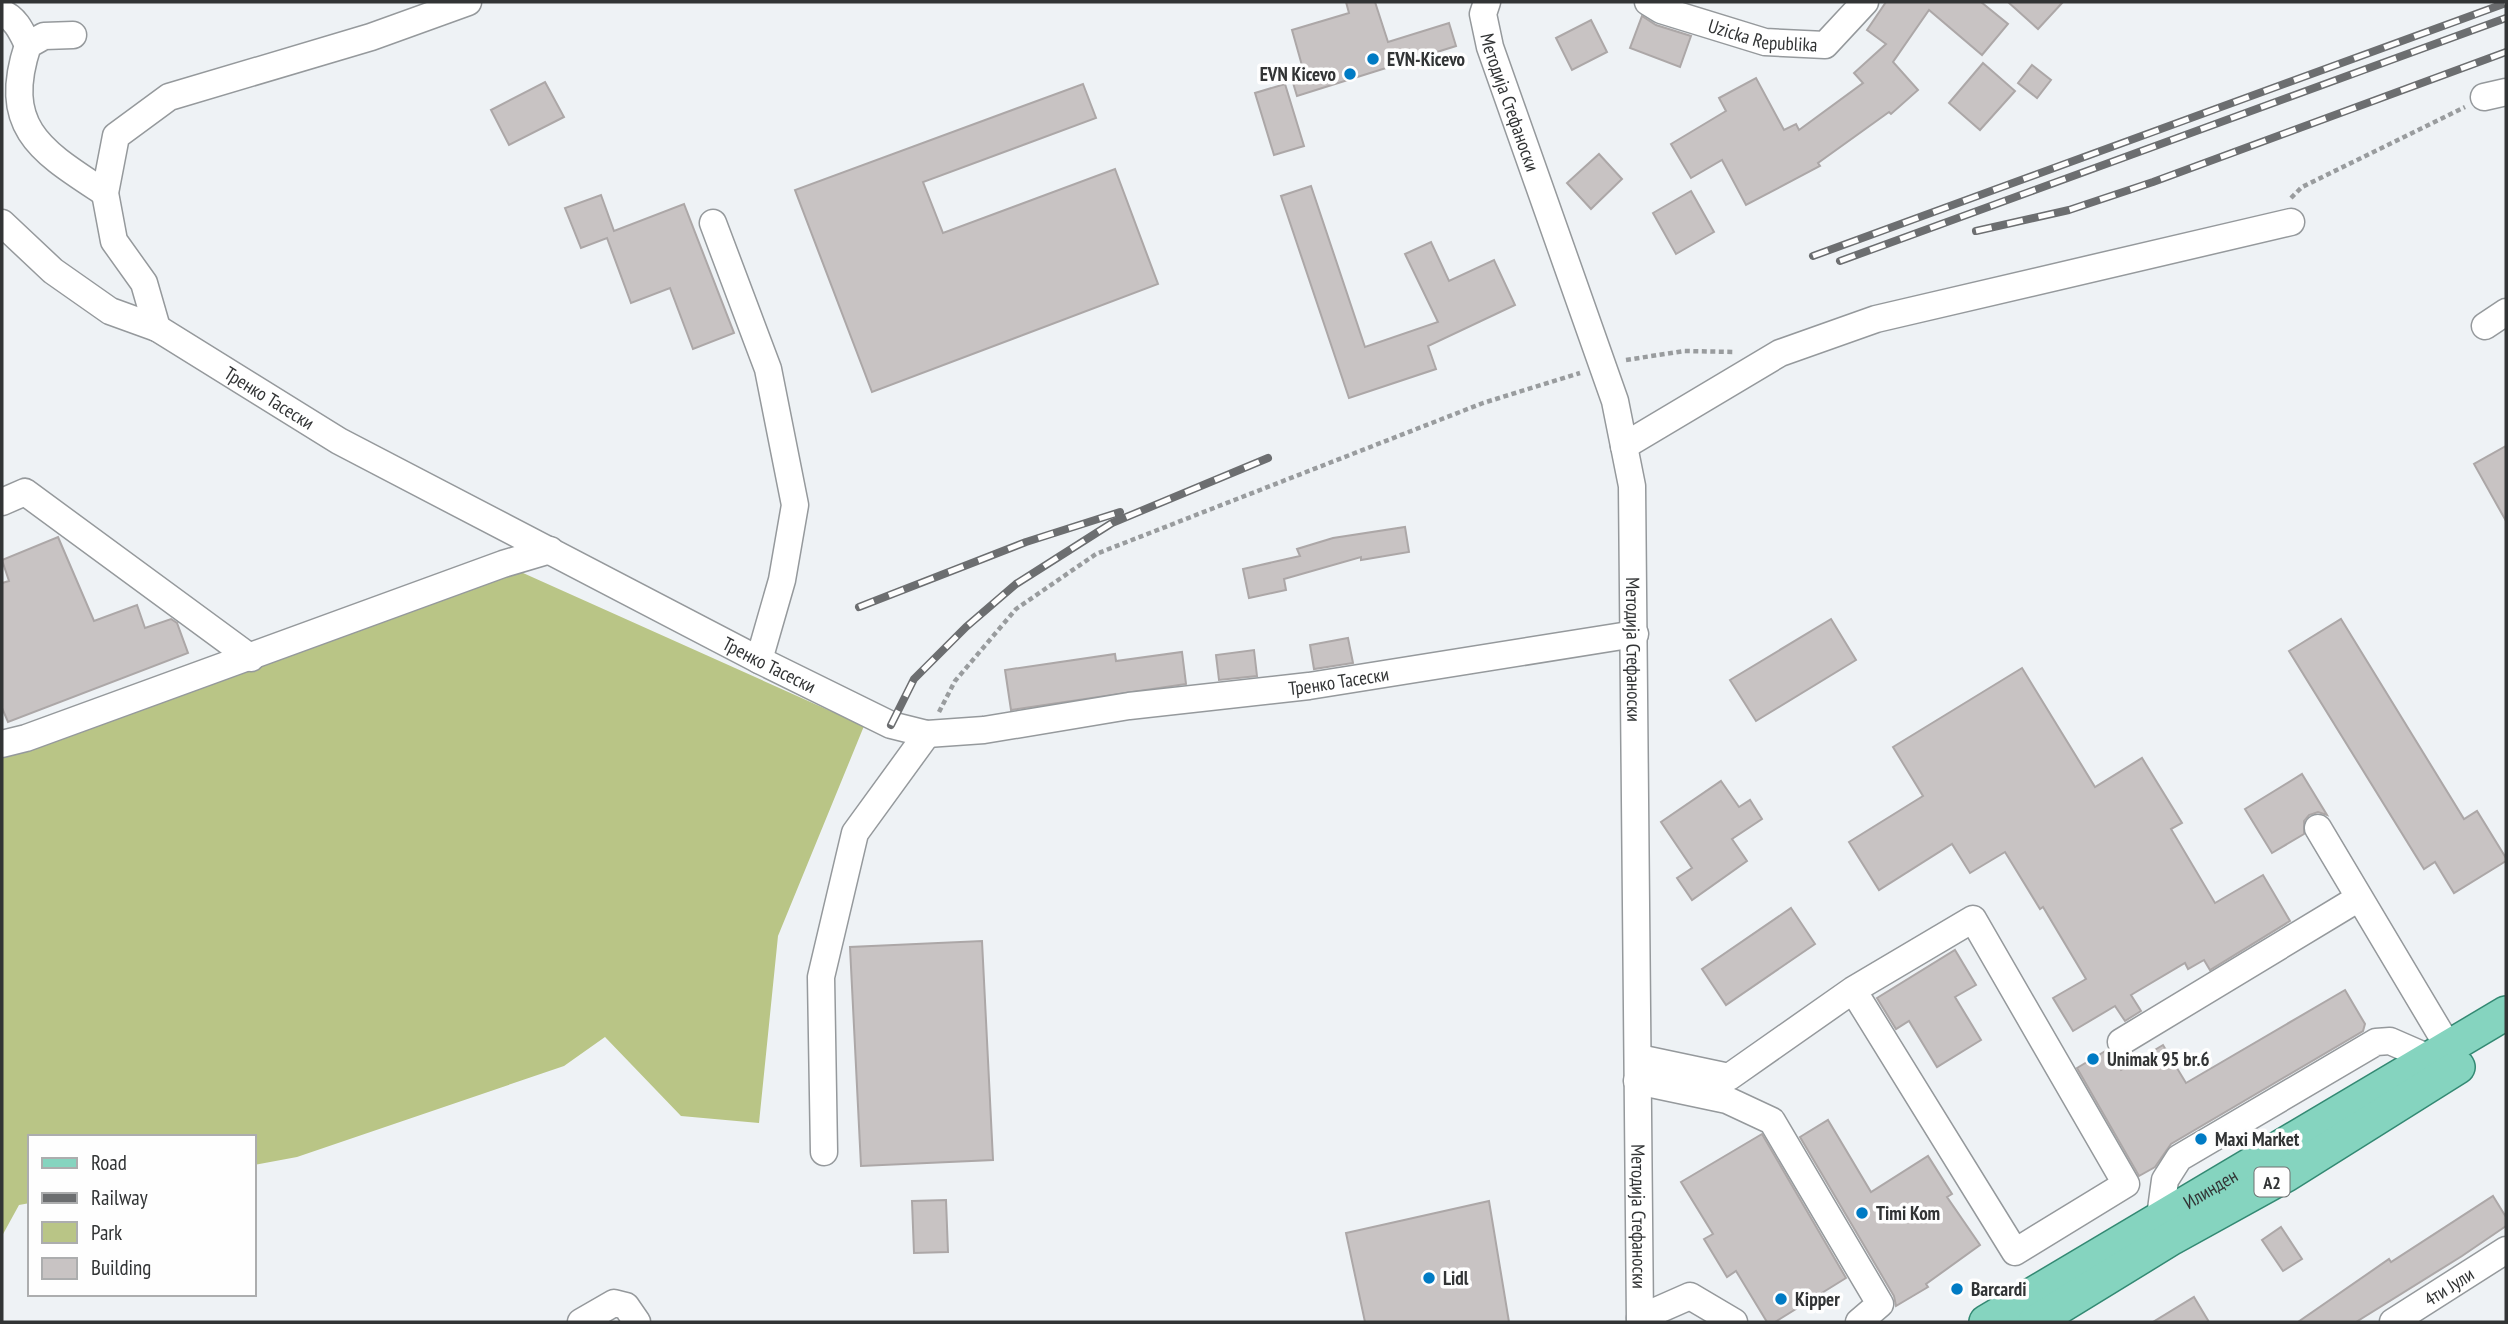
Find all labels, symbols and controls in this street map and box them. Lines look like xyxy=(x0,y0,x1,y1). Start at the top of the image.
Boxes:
street label: Uzicka Republika xyxy=(1705,13,1818,57)
street label: Методија Стефаноски xyxy=(1475,31,1545,175)
place label: EVN-Kicevo xyxy=(1387,47,1465,71)
marker: EVN-Kicevo xyxy=(1365,51,1381,67)
place label: EVN Kicevo xyxy=(1260,62,1336,86)
marker: EVN Kicevo xyxy=(1342,66,1358,82)
street label: Тренко Тасески xyxy=(220,361,319,435)
street label: Методија Стефаноски xyxy=(1621,577,1646,722)
street label: Тренко Тасески xyxy=(719,631,820,698)
street label: Тренко Тасески xyxy=(1287,661,1390,700)
place label: Unimak 95 br.6 xyxy=(2107,1047,2210,1071)
marker: Unimak 95 br.6 xyxy=(2085,1051,2101,1067)
place label: Maxi Market xyxy=(2215,1127,2300,1151)
marker: Maxi Market xyxy=(2193,1131,2209,1147)
legend xyxy=(28,1135,256,1296)
street label: Методија Стефаноски xyxy=(1626,1144,1652,1289)
text: Road xyxy=(91,1149,127,1176)
street label: Илинден xyxy=(2179,1163,2242,1214)
road number: A2 xyxy=(2254,1168,2290,1196)
text: Railway xyxy=(91,1184,148,1211)
place label: Timi Kom xyxy=(1876,1201,1940,1225)
marker: Timi Kom xyxy=(1854,1205,1870,1221)
text: Park xyxy=(91,1219,122,1246)
text: Building xyxy=(91,1254,151,1281)
street label: 4ти Јули xyxy=(2419,1262,2478,1311)
place label: Lidl xyxy=(1443,1266,1469,1290)
marker: Lidl xyxy=(1421,1270,1437,1286)
place label: Barcardi xyxy=(1971,1277,2027,1301)
marker: Barcardi xyxy=(1949,1281,1965,1297)
place label: Kipper xyxy=(1795,1287,1840,1311)
marker: Kipper xyxy=(1773,1291,1789,1307)

